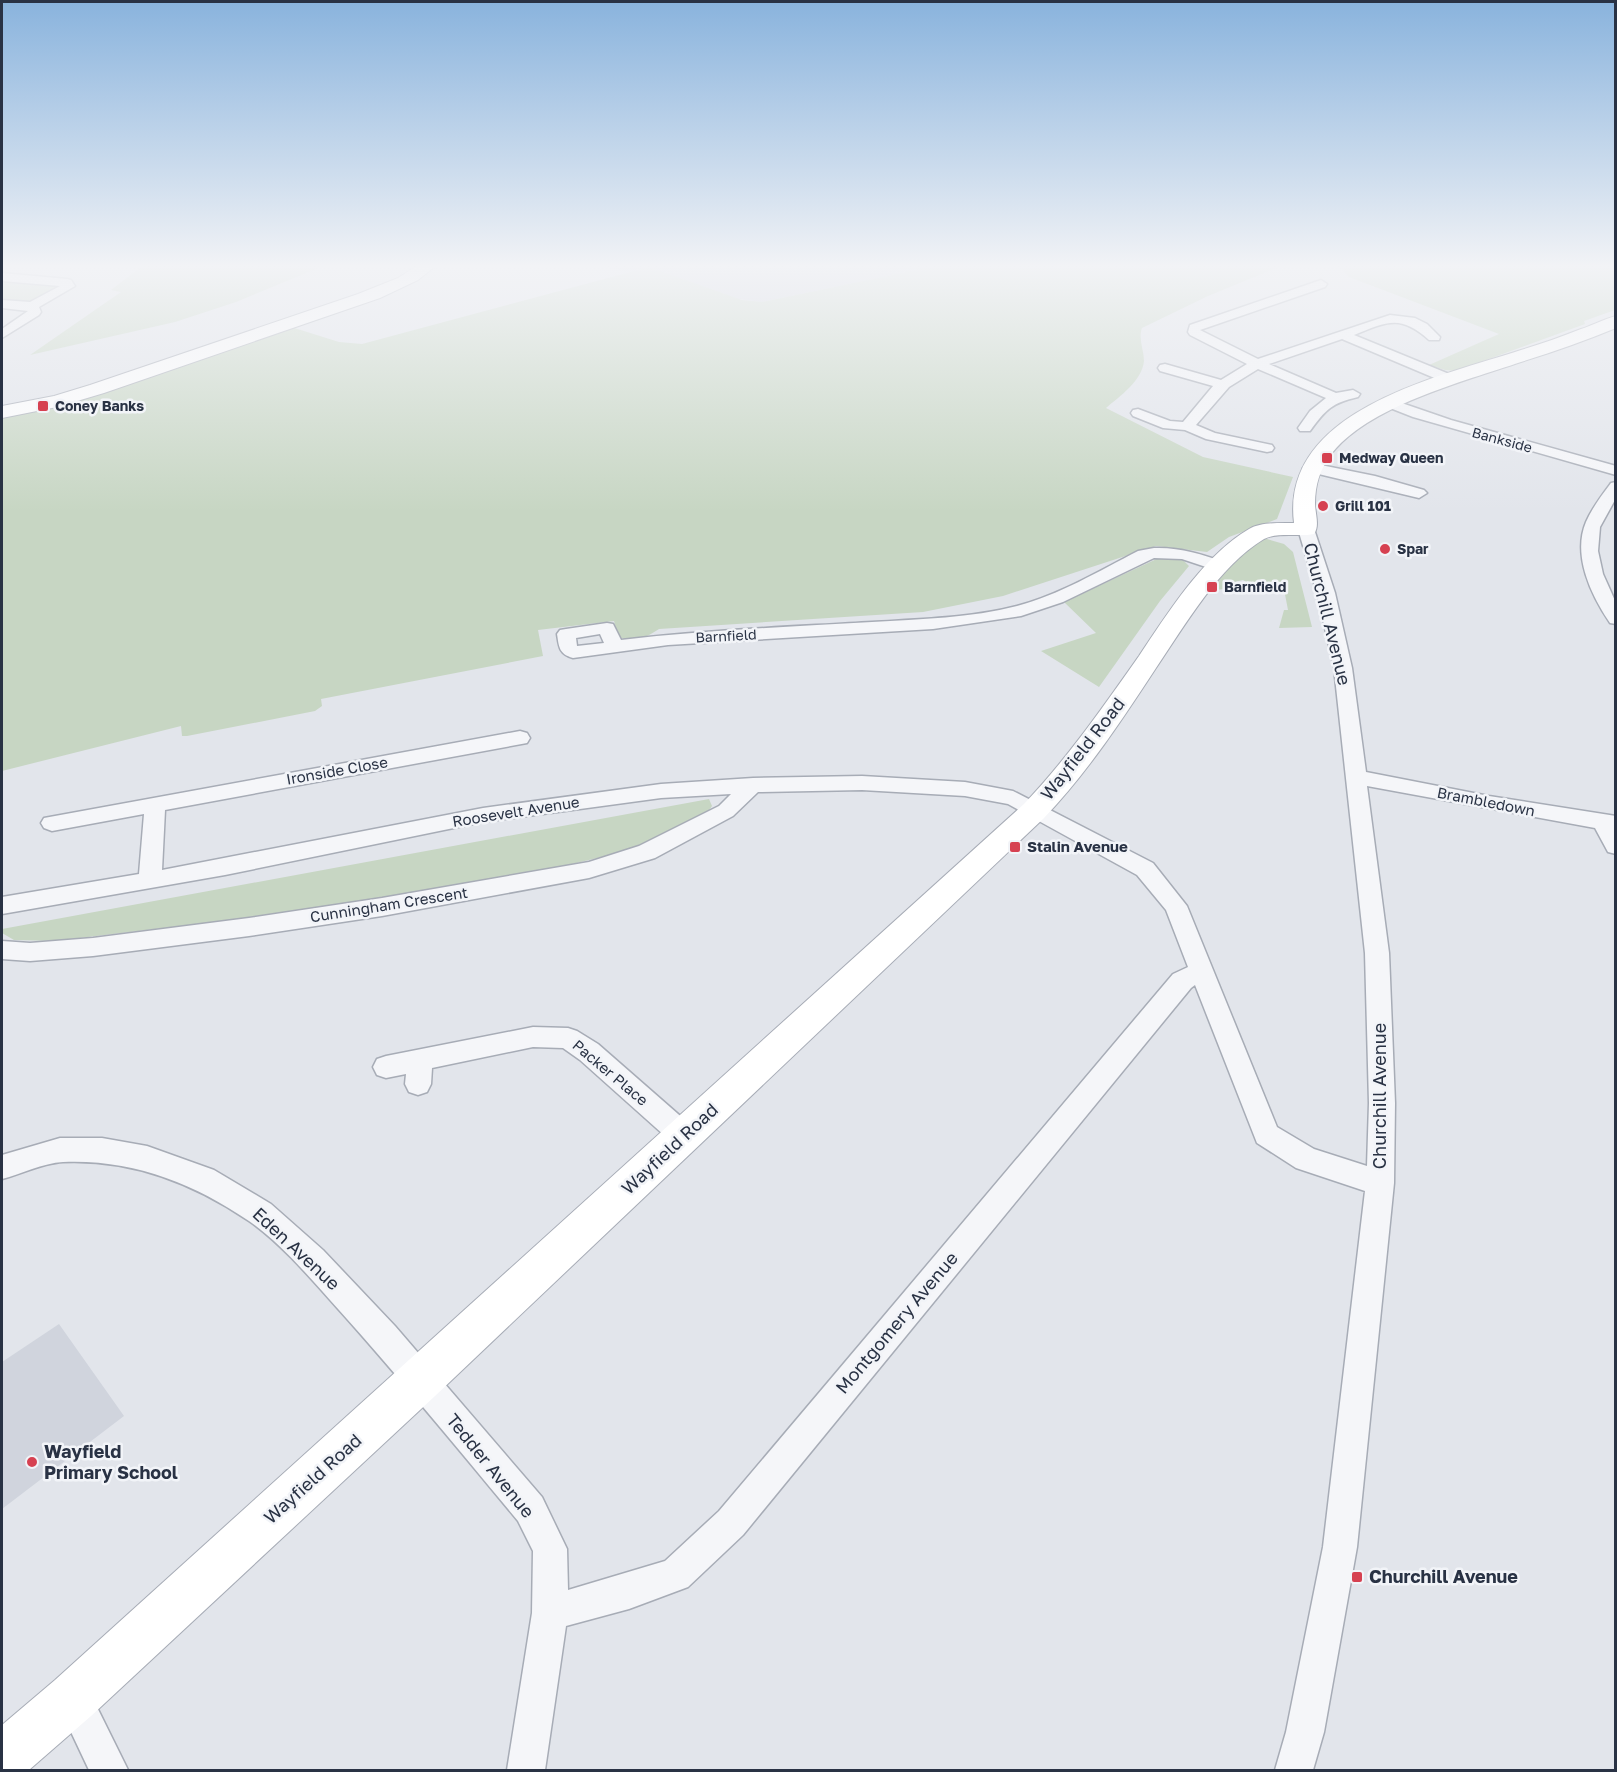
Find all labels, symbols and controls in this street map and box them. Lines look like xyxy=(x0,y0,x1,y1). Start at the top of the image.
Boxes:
place label: Coney Banks xyxy=(55,397,144,414)
marker: Coney Banks xyxy=(36,399,50,413)
street label: Bankside xyxy=(1470,423,1534,456)
place label: Medway Queen xyxy=(1339,449,1444,466)
marker: Medway Queen xyxy=(1320,451,1334,465)
place label: Grill 101 xyxy=(1335,497,1391,514)
marker: Grill 101 xyxy=(1316,499,1330,513)
street label: Churchill Avenue xyxy=(1300,540,1356,687)
place label: Spar xyxy=(1397,540,1429,557)
marker: Spar xyxy=(1378,542,1392,556)
place label: Barnfield xyxy=(1224,578,1286,595)
marker: Barnfield xyxy=(1205,580,1219,594)
street label: Barnfield xyxy=(695,625,757,646)
street label: Wayfield Road xyxy=(1035,693,1129,804)
street label: Ironside Close xyxy=(285,752,389,788)
street label: Brambledown xyxy=(1436,783,1537,819)
street label: Roosevelt Avenue xyxy=(451,792,581,830)
place label: Stalin Avenue xyxy=(1027,837,1128,855)
marker: Stalin Avenue xyxy=(1008,840,1022,854)
street label: Cunningham Crescent xyxy=(309,883,469,925)
street label: Churchill Avenue xyxy=(1368,1023,1390,1169)
street label: Packer Place xyxy=(569,1036,652,1109)
street label: Wayfield Road xyxy=(617,1098,722,1199)
street label: Eden Avenue xyxy=(248,1202,345,1294)
street label: Montgomery Avenue xyxy=(831,1247,962,1398)
street label: Tedder Avenue xyxy=(442,1409,539,1522)
street label: Wayfield Road xyxy=(259,1429,366,1528)
place label: Wayfield Primary School xyxy=(44,1440,178,1483)
marker: Wayfield Primary School xyxy=(25,1455,39,1469)
place label: Churchill Avenue xyxy=(1369,1565,1518,1587)
marker: Churchill Avenue xyxy=(1350,1570,1364,1584)

